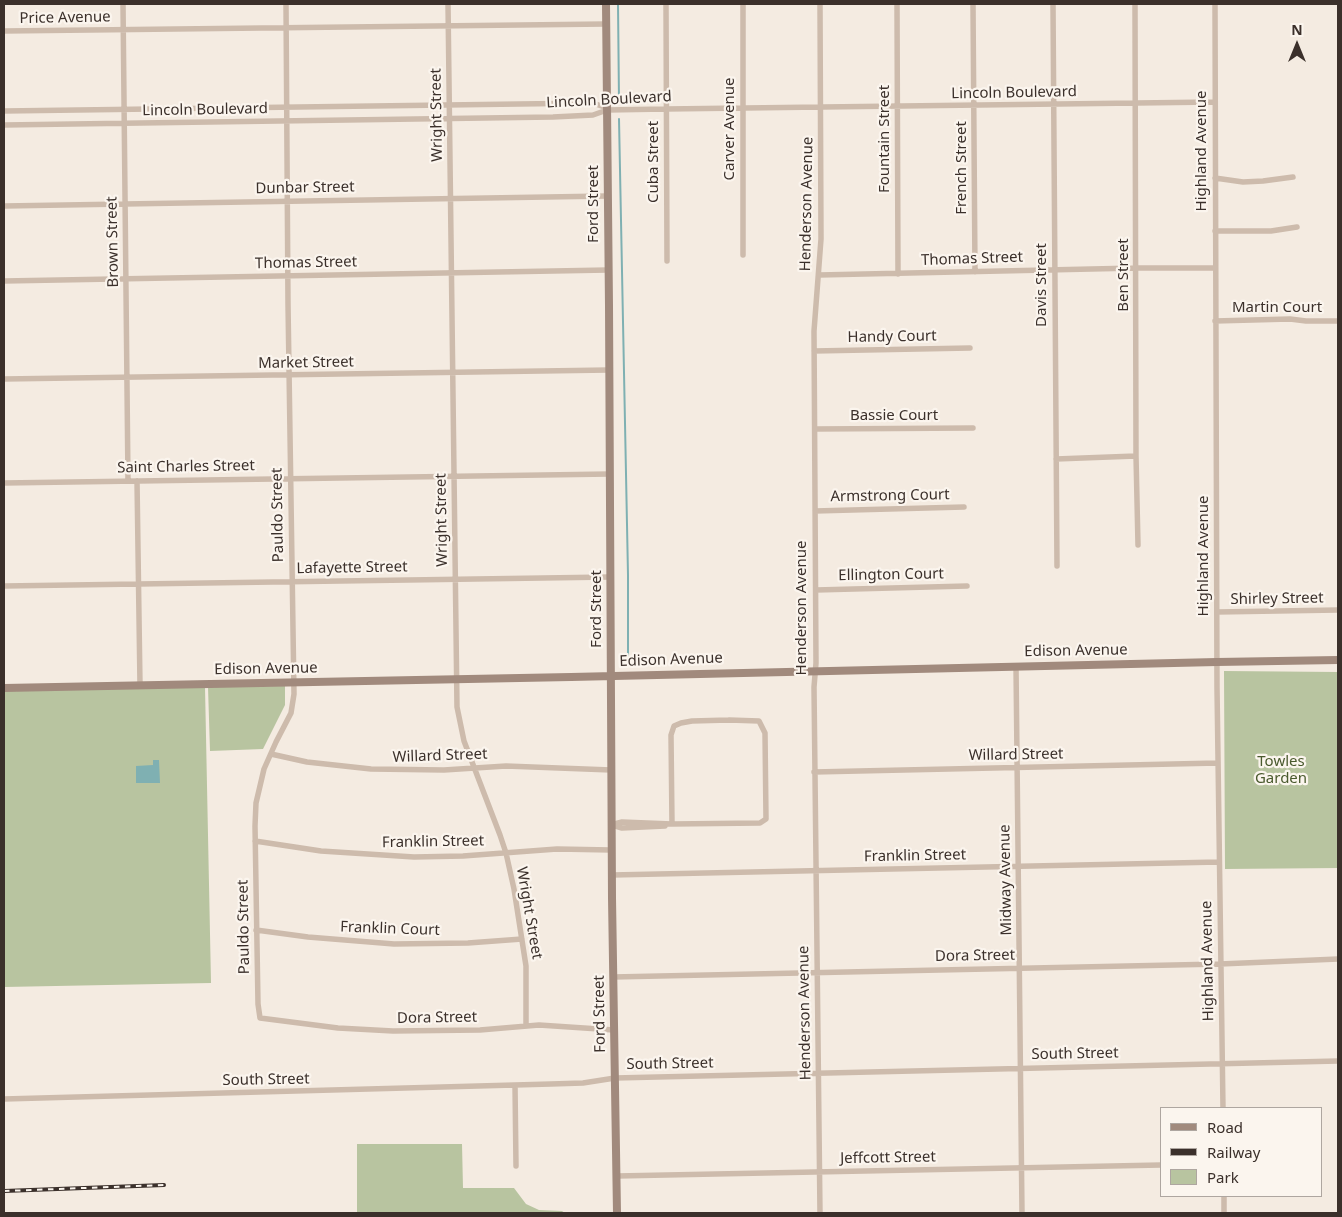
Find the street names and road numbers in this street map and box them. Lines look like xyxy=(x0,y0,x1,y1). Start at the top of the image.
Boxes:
street label: Price Avenue xyxy=(19,8,111,28)
street label: Wright Street xyxy=(427,68,447,162)
street label: Carver Avenue xyxy=(721,78,739,180)
street label: Lincoln Boulevard xyxy=(951,83,1077,103)
street label: Fountain Street xyxy=(876,85,894,193)
street label: Lincoln Boulevard xyxy=(546,88,672,112)
street label: Highland Avenue xyxy=(1193,91,1211,211)
street label: Lincoln Boulevard xyxy=(142,100,268,120)
street label: Cuba Street xyxy=(645,121,663,203)
street label: French Street xyxy=(953,121,971,215)
street label: Henderson Avenue xyxy=(797,136,817,272)
street label: Ford Street xyxy=(585,165,603,243)
street label: Dunbar Street xyxy=(255,178,355,198)
street label: Brown Street xyxy=(103,196,123,288)
street label: Ben Street xyxy=(1115,238,1133,312)
street label: Davis Street xyxy=(1033,243,1051,327)
street label: Thomas Street xyxy=(921,248,1023,270)
street label: Thomas Street xyxy=(255,253,357,273)
street label: Martin Court xyxy=(1232,299,1322,317)
street label: Handy Court xyxy=(847,327,937,347)
street label: Market Street xyxy=(258,353,354,373)
street label: Bassie Court xyxy=(850,407,938,425)
street label: Saint Charles Street xyxy=(117,457,255,477)
street label: Pauldo Street xyxy=(268,467,288,563)
street label: Wright Street xyxy=(432,473,452,567)
street label: Armstrong Court xyxy=(830,486,950,506)
street label: Highland Avenue xyxy=(1195,496,1213,616)
street label: Henderson Avenue xyxy=(793,541,811,675)
street label: Lafayette Street xyxy=(296,558,408,578)
street label: Ellington Court xyxy=(838,565,944,585)
street label: Ford Street xyxy=(588,570,606,648)
street label: Shirley Street xyxy=(1230,589,1324,609)
street label: Edison Avenue xyxy=(1024,641,1128,661)
street label: Edison Avenue xyxy=(619,649,723,671)
street label: Edison Avenue xyxy=(214,659,318,679)
street label: Willard Street xyxy=(392,745,488,767)
street label: Willard Street xyxy=(968,745,1064,765)
street label: Midway Avenue xyxy=(996,824,1016,936)
street label: Franklin Street xyxy=(382,832,484,852)
street label: Franklin Street xyxy=(864,846,966,866)
street label: Wright Street xyxy=(512,865,546,961)
street label: Pauldo Street xyxy=(234,879,254,975)
street label: Highland Avenue xyxy=(1198,900,1218,1022)
street label: Franklin Court xyxy=(340,918,440,940)
street label: Henderson Avenue xyxy=(795,945,815,1081)
street label: Dora Street xyxy=(935,946,1015,966)
street label: Ford Street xyxy=(590,975,610,1053)
street label: Dora Street xyxy=(397,1008,477,1028)
street label: South Street xyxy=(1031,1044,1119,1064)
street label: South Street xyxy=(626,1054,714,1074)
street label: South Street xyxy=(222,1070,310,1090)
street label: Jeffcott Street xyxy=(840,1148,936,1168)

